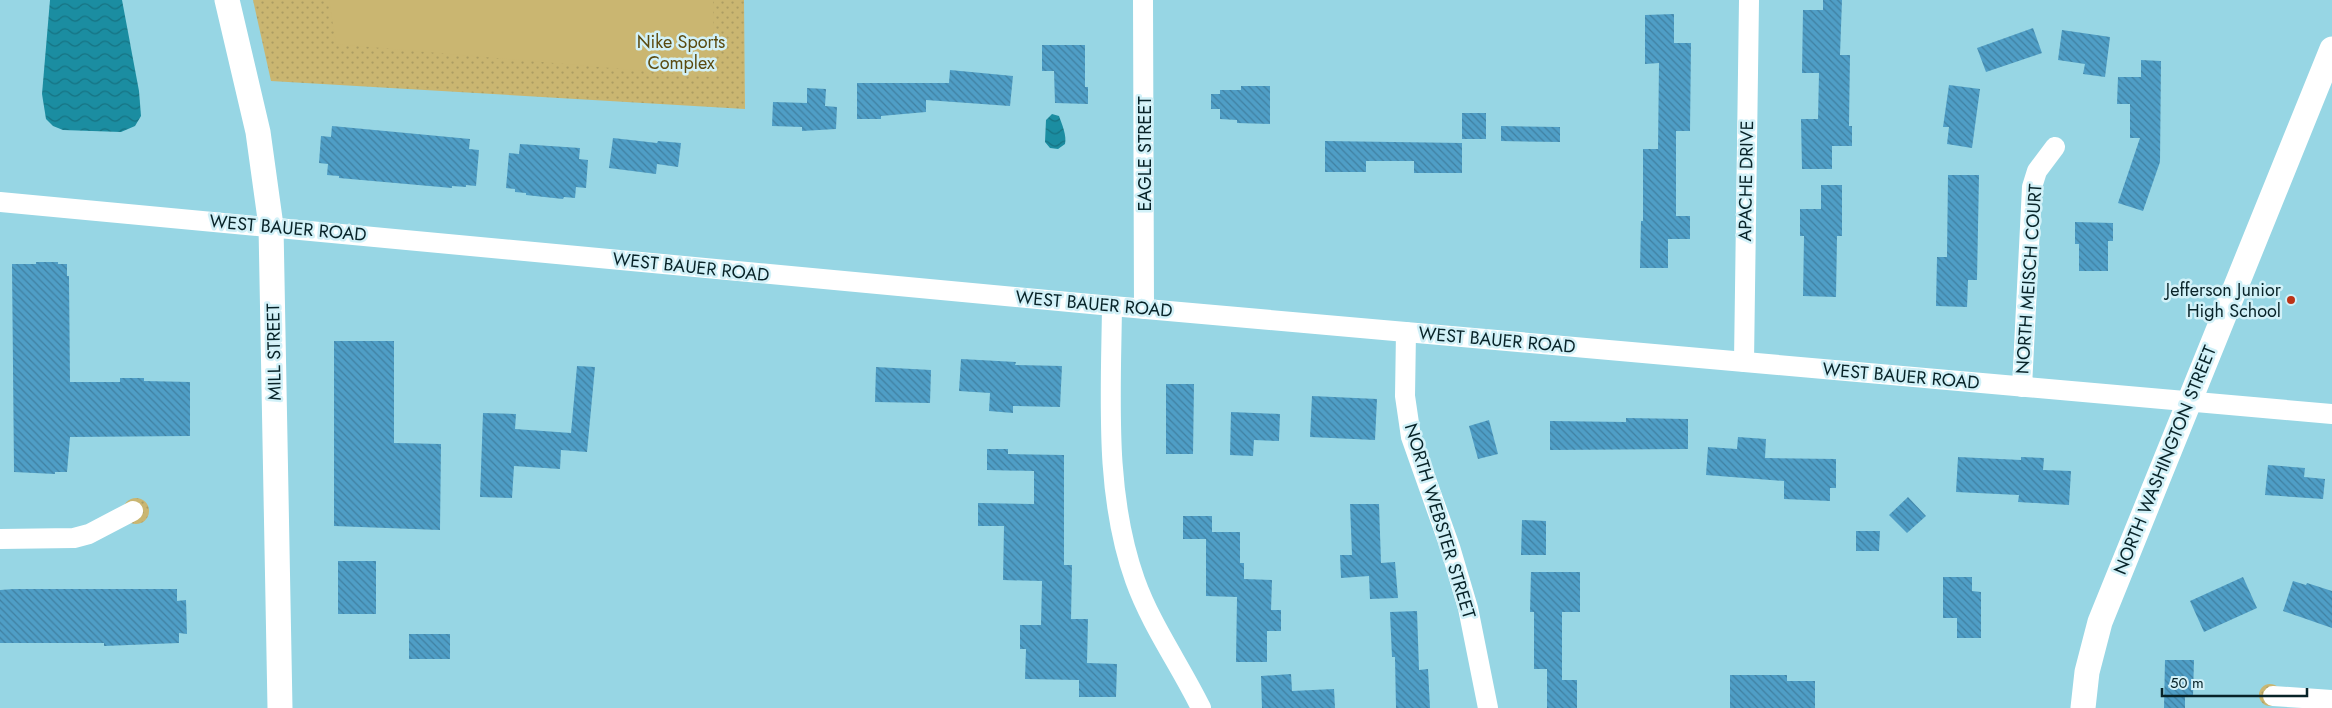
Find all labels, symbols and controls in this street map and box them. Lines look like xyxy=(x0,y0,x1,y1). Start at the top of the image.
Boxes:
park label: Nike Sports Complex xyxy=(637,29,725,76)
street label: EAGLE STREET xyxy=(1132,96,1158,212)
street label: APACHE DRIVE xyxy=(1732,120,1760,242)
street label: NORTH MEISCH COURT xyxy=(2009,182,2049,375)
street label: WEST BAUER ROAD xyxy=(208,208,368,248)
street label: WEST BAUER ROAD xyxy=(611,246,771,288)
place label: Jefferson Junior High School xyxy=(2164,277,2282,324)
street label: WEST BAUER ROAD xyxy=(1014,284,1174,324)
marker: Jefferson Junior High School xyxy=(2285,294,2297,306)
street label: MILL STREET xyxy=(260,303,288,401)
street label: WEST BAUER ROAD xyxy=(1417,320,1577,360)
street label: NORTH WASHINGTON STREET xyxy=(2107,341,2223,578)
street label: WEST BAUER ROAD xyxy=(1821,356,1981,396)
street label: NORTH WEBSTER STREET xyxy=(1398,420,1482,622)
scale bar xyxy=(2162,666,2307,698)
text: 50 m xyxy=(2170,672,2204,694)

